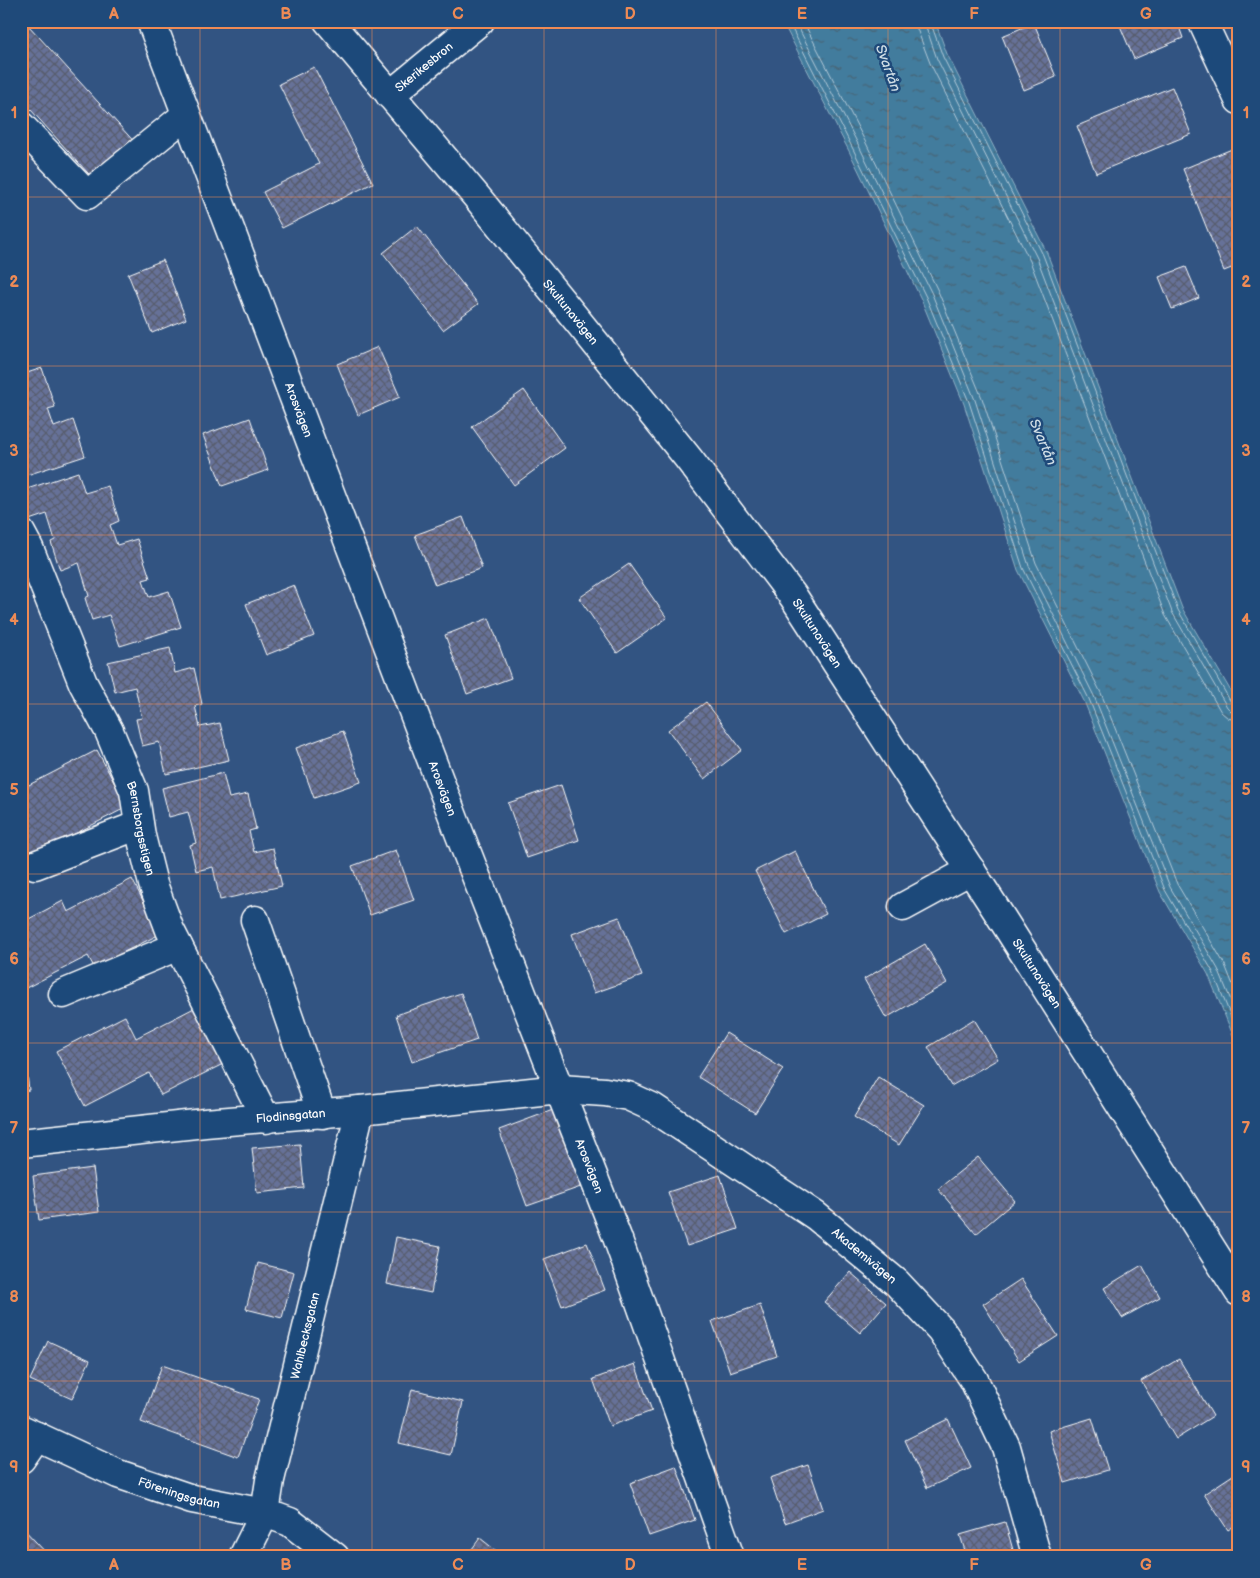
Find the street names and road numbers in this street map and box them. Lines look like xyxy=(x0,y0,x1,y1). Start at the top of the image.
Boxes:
street label: Skerikesbron xyxy=(392,39,456,95)
street label: Skultunavägen xyxy=(540,277,602,348)
street label: Arosvägen xyxy=(281,380,316,440)
street label: Skultunavägen xyxy=(789,596,845,671)
street label: Arosvägen xyxy=(425,759,460,818)
street label: Bernsborgsstigen xyxy=(123,779,158,877)
street label: Skultunavägen xyxy=(1009,936,1065,1011)
street label: Flodinsgatan xyxy=(255,1105,326,1126)
street label: Arosvägen xyxy=(572,1136,607,1196)
street label: Akademivägen xyxy=(829,1225,900,1287)
street label: Wahlbecksgatan xyxy=(287,1290,323,1381)
street label: Föreningsgatan xyxy=(136,1474,221,1512)

